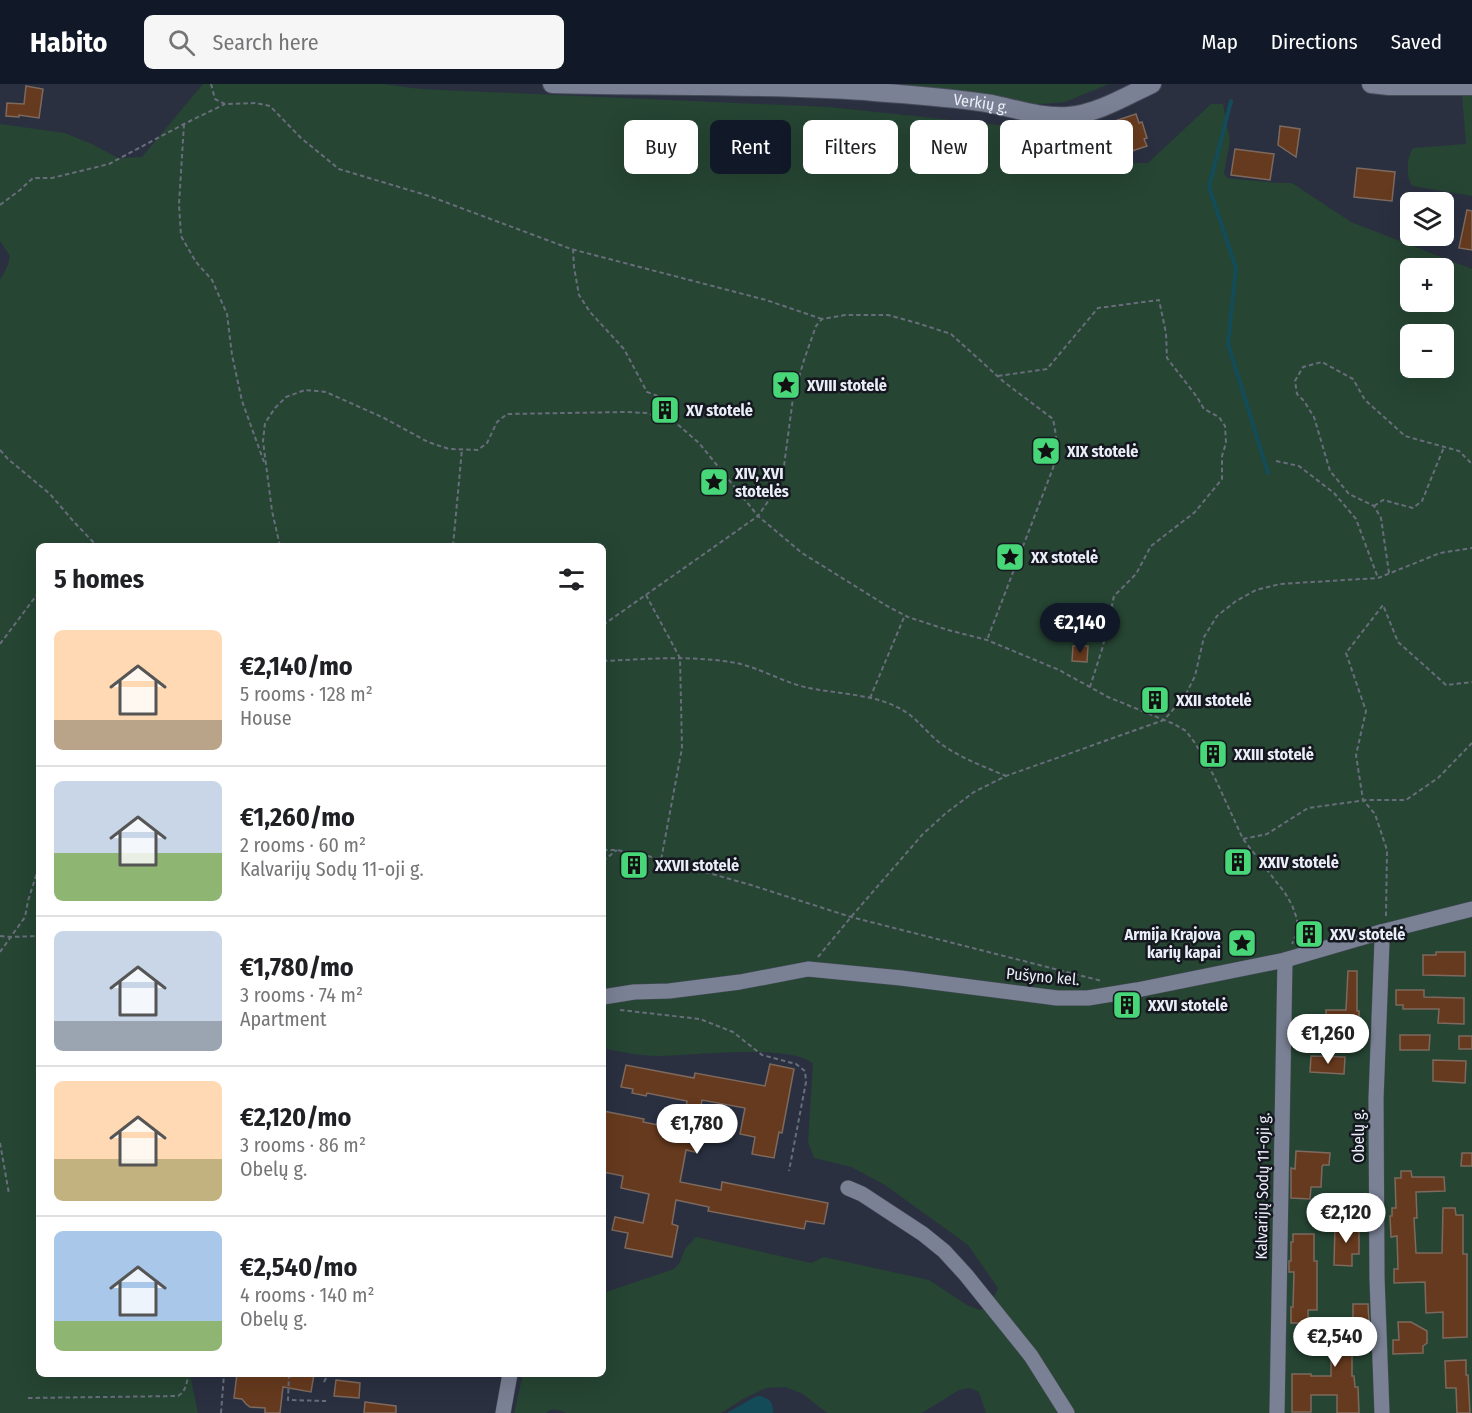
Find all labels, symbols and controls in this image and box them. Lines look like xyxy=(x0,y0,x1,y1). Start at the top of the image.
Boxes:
search box xyxy=(144,15,564,69)
text: Habito xyxy=(30,26,108,59)
icon: search xyxy=(165,26,198,59)
text: Search here xyxy=(213,29,319,56)
text: Map xyxy=(1201,29,1238,55)
text: Directions xyxy=(1271,29,1358,55)
text: Saved xyxy=(1391,29,1442,55)
street label: Verkių g. xyxy=(952,90,1011,118)
chip: Buy xyxy=(624,120,698,174)
chip: Rent xyxy=(710,120,791,174)
chip: Filters xyxy=(803,120,898,174)
chip: New xyxy=(910,120,988,174)
chip: Apartment xyxy=(1000,120,1133,174)
map controls xyxy=(1400,192,1454,378)
button: layers xyxy=(1400,192,1454,246)
button: + xyxy=(1400,258,1454,312)
button: − xyxy=(1400,324,1454,378)
place icon: XVIII stotelė xyxy=(770,369,802,401)
place label: XVIII stotelė xyxy=(806,376,887,395)
building icon: XV stotelė xyxy=(649,394,681,426)
place label: XV stotelė xyxy=(685,401,753,420)
place icon: XIX stotelė xyxy=(1030,435,1062,467)
place label: XIX stotelė xyxy=(1066,442,1138,461)
place label: XIV, XVI stotelės xyxy=(734,464,789,501)
place icon: XIV, XVI stotelės xyxy=(698,466,730,498)
place icon: XX stotelė xyxy=(994,541,1026,573)
place label: XX stotelė xyxy=(1030,548,1098,567)
icon: filters xyxy=(555,563,588,596)
text: 5 homes xyxy=(54,564,144,595)
pin: €2,140 xyxy=(1031,603,1129,654)
text: €2,140 xyxy=(1054,610,1106,634)
text: €2,140/mo xyxy=(240,651,353,682)
icon: home xyxy=(102,654,174,726)
text: 5 rooms · 128 m² xyxy=(240,682,373,706)
building icon: XXII stotelė xyxy=(1139,684,1171,716)
place label: XXII stotelė xyxy=(1175,691,1252,710)
text: House xyxy=(240,706,292,730)
building icon: XXIII stotelė xyxy=(1197,738,1229,770)
place label: XXIII stotelė xyxy=(1233,745,1314,764)
text: €1,260/mo xyxy=(240,802,355,833)
icon: home xyxy=(102,805,174,877)
text: 2 rooms · 60 m² xyxy=(240,833,366,857)
building icon: XXIV stotelė xyxy=(1222,846,1254,878)
building icon: XXVII stotelė xyxy=(618,849,650,881)
place label: XXIV stotelė xyxy=(1258,853,1339,872)
place label: XXVII stotelė xyxy=(654,856,739,875)
text: Kalvarijų Sodų 11-oji g. xyxy=(240,857,424,881)
building icon: XXV stotelė xyxy=(1293,918,1325,950)
place label: Armija Krajova karių kapai xyxy=(1123,925,1221,962)
place label: XXV stotelė xyxy=(1329,925,1405,944)
place icon: Armija Krajova karių kapai xyxy=(1226,927,1258,959)
text: €1,780/mo xyxy=(240,952,354,983)
icon: home xyxy=(102,955,174,1027)
street label: Pušyno kel. xyxy=(1005,964,1080,989)
text: 3 rooms · 74 m² xyxy=(240,983,363,1007)
building icon: XXVI stotelė xyxy=(1111,989,1143,1021)
place label: XXVI stotelė xyxy=(1147,996,1228,1015)
text: Apartment xyxy=(240,1007,327,1031)
pin: €1,260 xyxy=(1279,1014,1377,1065)
text: €1,260 xyxy=(1301,1021,1355,1045)
text: €2,120/mo xyxy=(240,1102,351,1133)
pin: €1,780 xyxy=(648,1104,746,1155)
icon: home xyxy=(102,1105,174,1177)
street label: Obelų g. xyxy=(1349,1109,1368,1163)
text: €1,780 xyxy=(671,1111,723,1135)
street label: Kalvarijų Sodų 11-oji g. xyxy=(1252,1112,1273,1260)
text: 3 rooms · 86 m² xyxy=(240,1133,366,1157)
text: Obelų g. xyxy=(240,1157,307,1181)
pin: €2,120 xyxy=(1297,1193,1395,1244)
text: €2,120 xyxy=(1321,1200,1371,1224)
text: €2,540/mo xyxy=(240,1252,357,1283)
icon: home xyxy=(102,1255,174,1327)
text: 4 rooms · 140 m² xyxy=(240,1283,375,1307)
text: Obelų g. xyxy=(240,1307,307,1331)
pin: €2,540 xyxy=(1286,1317,1384,1368)
text: €2,540 xyxy=(1307,1324,1363,1348)

